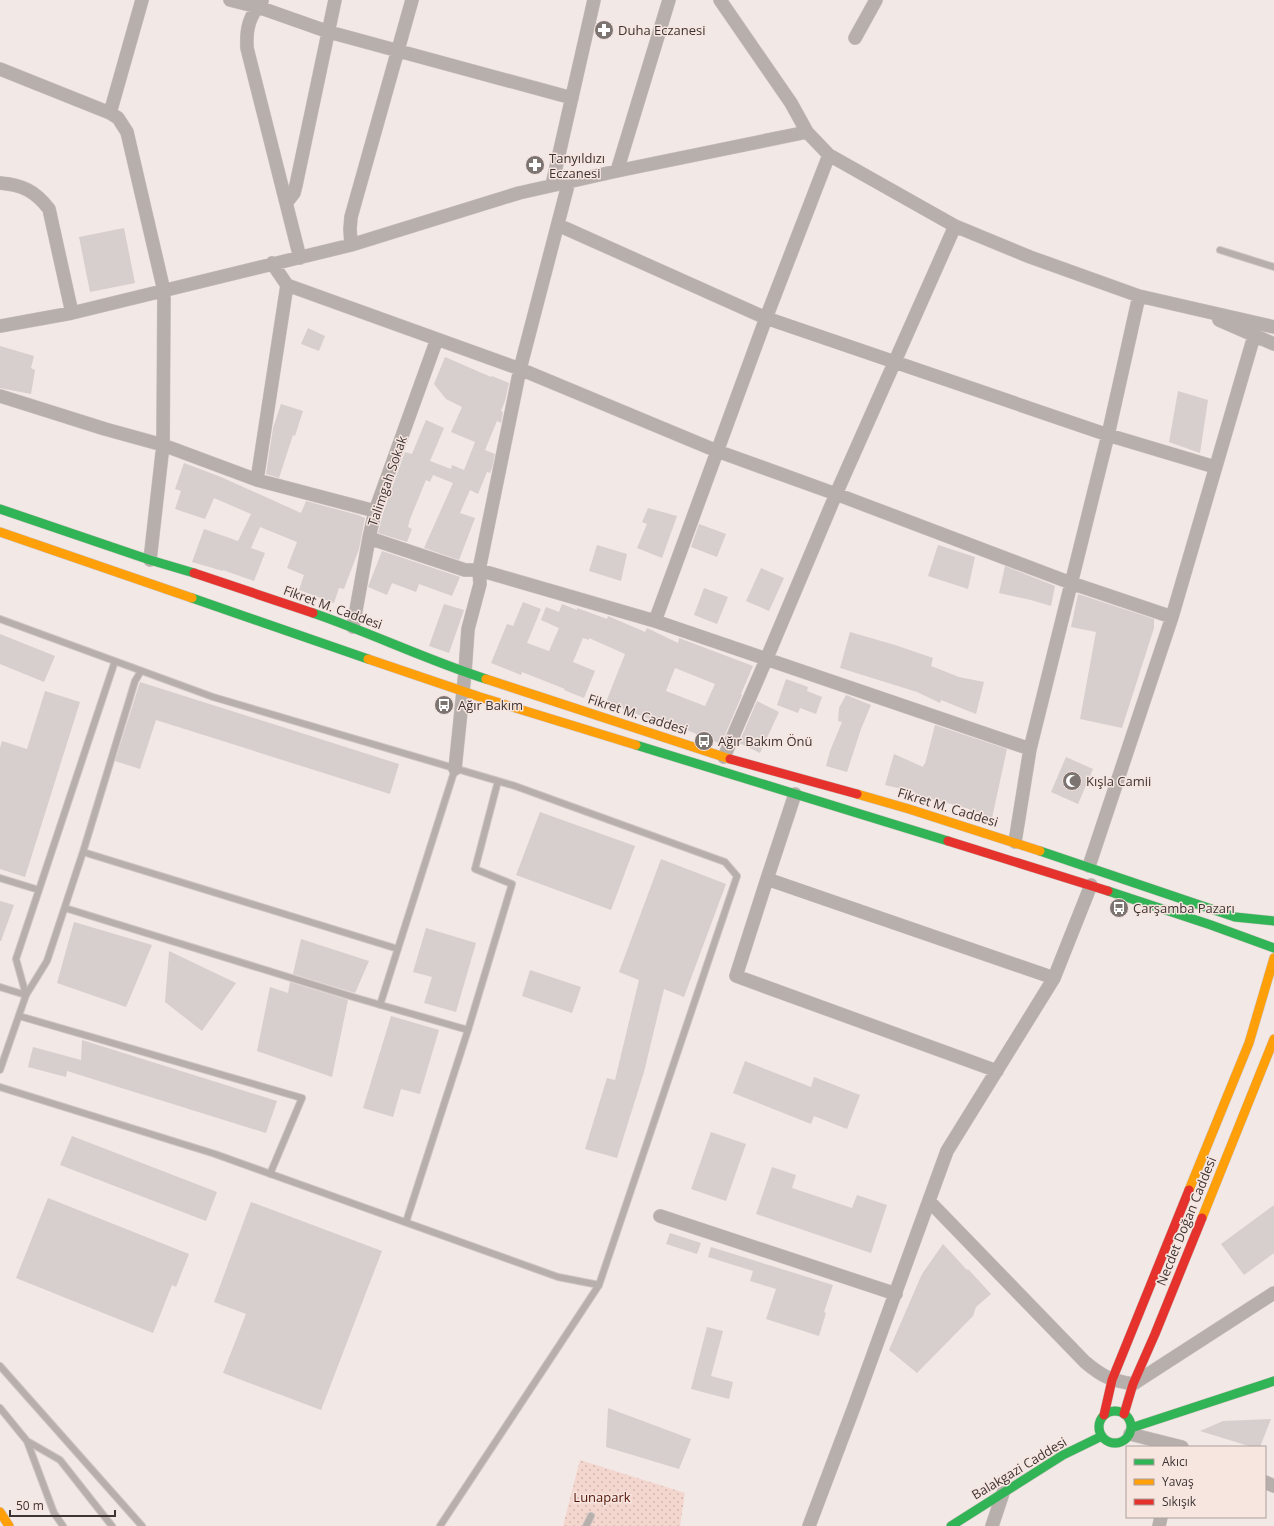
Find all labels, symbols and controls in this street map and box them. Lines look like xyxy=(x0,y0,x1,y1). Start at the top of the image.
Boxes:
pharmacy icon: Duha Eczanesi xyxy=(593,19,615,41)
place label: Duha Eczanesi xyxy=(618,21,706,39)
place label: Tanyıldızı Eczanesi xyxy=(549,149,605,182)
pharmacy icon: Tanyıldızı Eczanesi xyxy=(524,154,546,176)
street label: Talimgah Sokak xyxy=(363,433,411,529)
street label: Fikret M. Caddesi xyxy=(281,581,385,633)
street label: Fikret M. Caddesi xyxy=(586,689,690,739)
bus stop icon: Ağır Bakım xyxy=(433,694,455,716)
place label: Ağır Bakım xyxy=(458,696,523,714)
bus stop icon: Ağır Bakım Önü xyxy=(693,730,715,752)
place label: Ağır Bakım Önü xyxy=(718,732,812,750)
mosque icon: Kışla Camii xyxy=(1061,770,1083,792)
place label: Kışla Camii xyxy=(1086,772,1151,790)
street label: Fikret M. Caddesi xyxy=(896,783,1000,831)
bus stop icon: Çarşamba Pazarı xyxy=(1108,897,1130,919)
place label: Çarşamba Pazarı xyxy=(1133,899,1235,917)
street label: Necdet Doğan Caddesi xyxy=(1152,1154,1220,1288)
street label: Balakgazi Caddesi xyxy=(968,1432,1070,1504)
legend xyxy=(1126,1446,1266,1518)
text: Akıcı xyxy=(1162,1453,1188,1470)
text: Yavaş xyxy=(1162,1473,1194,1490)
park label: Lunapark xyxy=(573,1488,631,1506)
scale bar xyxy=(10,1492,115,1518)
text: Sıkışık xyxy=(1162,1493,1197,1510)
text: 50 m xyxy=(16,1497,44,1514)

